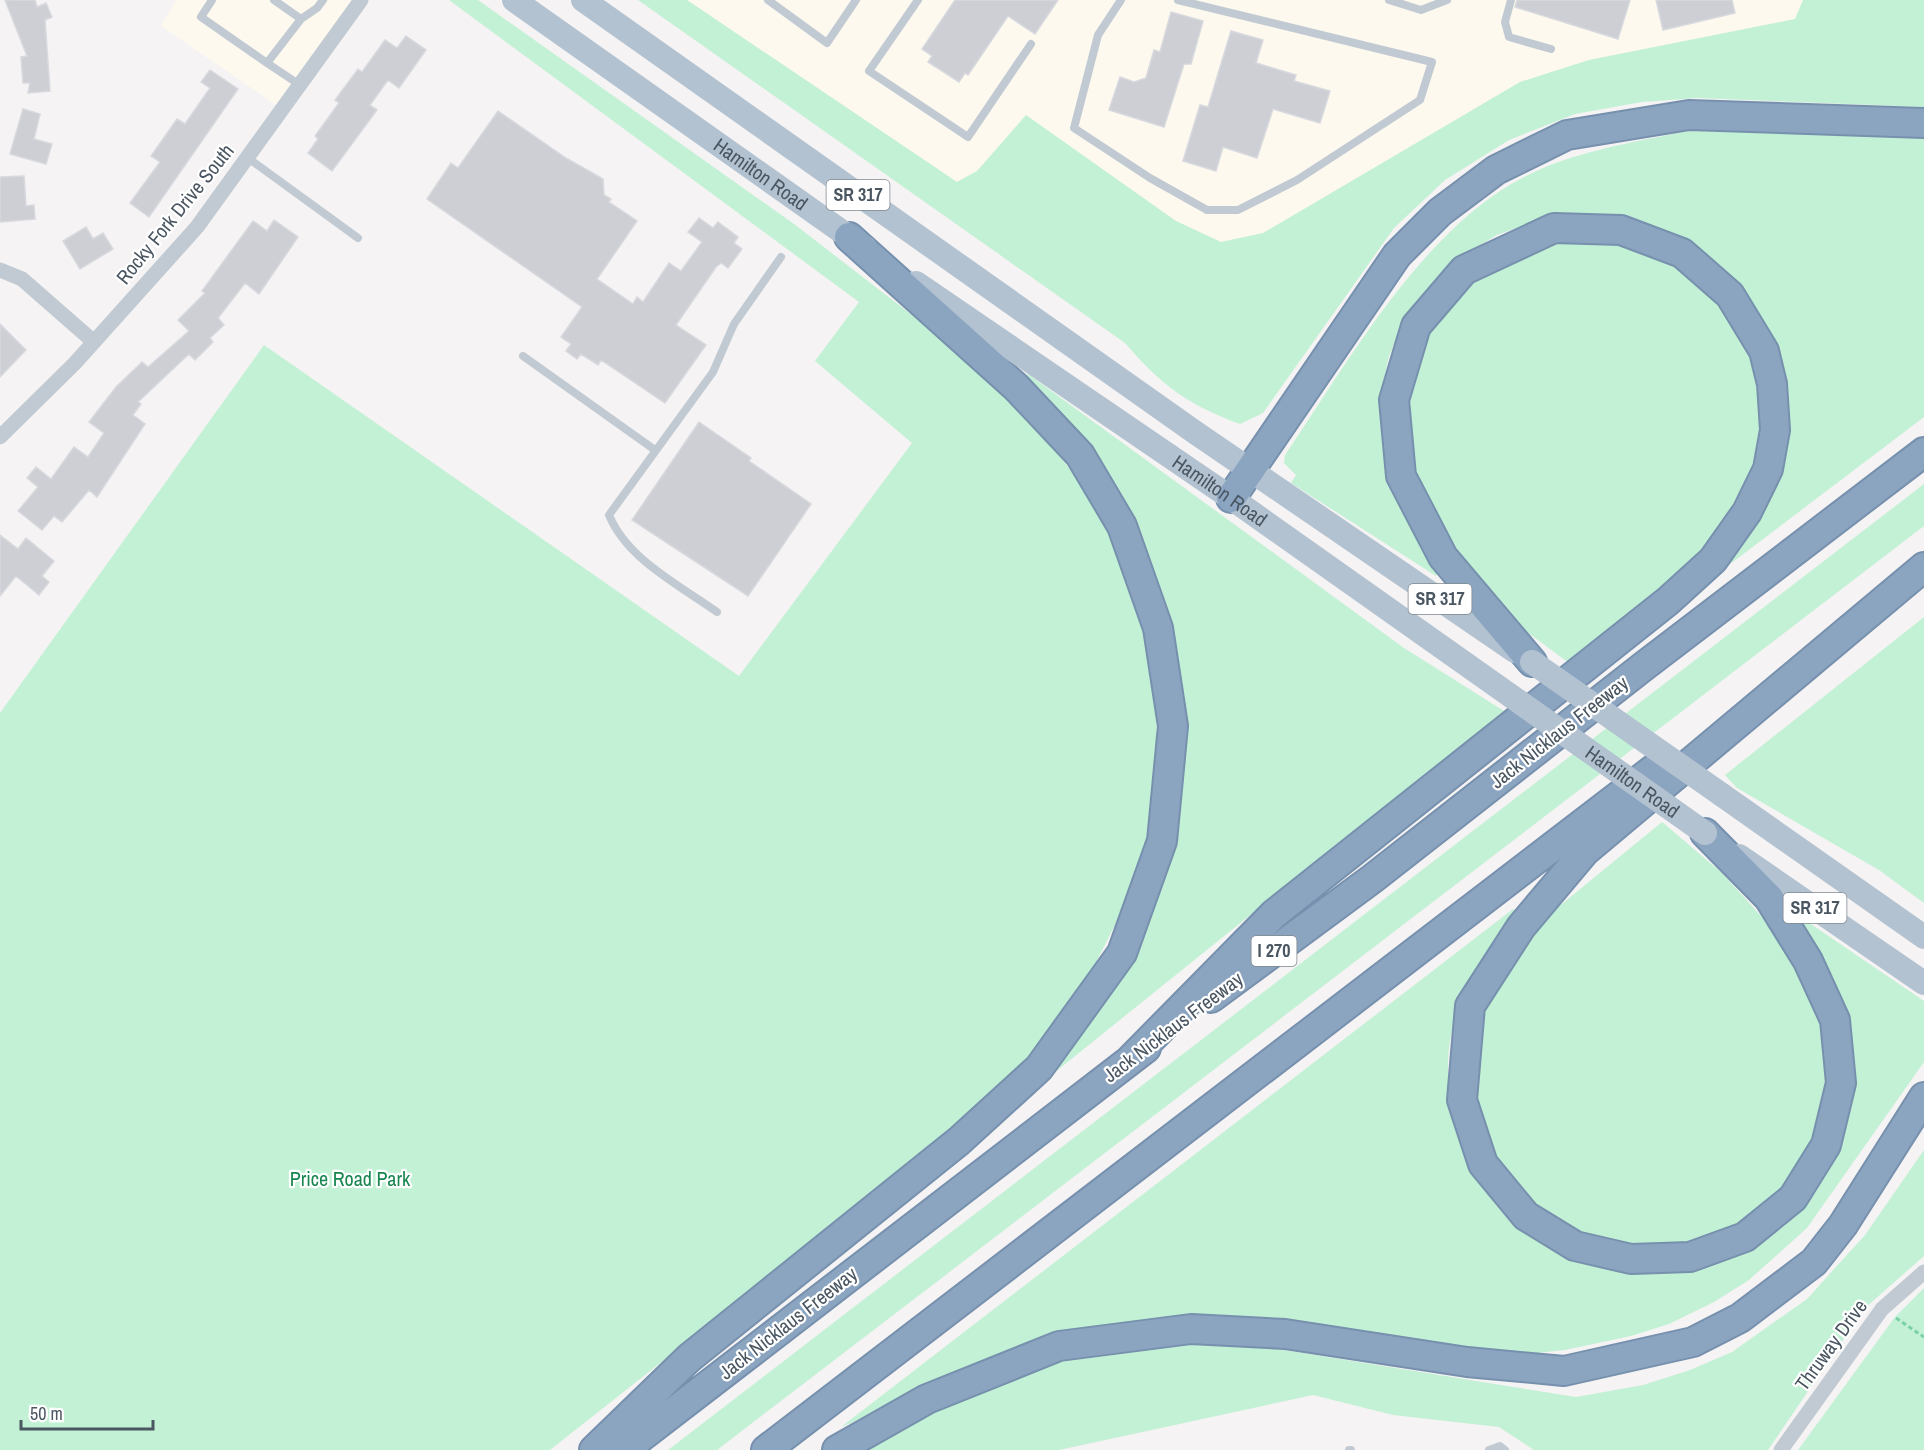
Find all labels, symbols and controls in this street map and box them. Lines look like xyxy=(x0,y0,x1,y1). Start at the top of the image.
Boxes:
street label: Hamilton Road xyxy=(708,131,813,216)
street label: Rocky Fork Drive South xyxy=(110,138,240,290)
road number: SR 317 xyxy=(826,180,890,210)
street label: Hamilton Road xyxy=(1167,448,1273,532)
road number: SR 317 xyxy=(1408,584,1472,614)
street label: Jack Nicklaus Freeway xyxy=(1484,669,1634,794)
street label: Hamilton Road xyxy=(1580,739,1685,824)
road number: SR 317 xyxy=(1784,893,1846,923)
road number: I 270 xyxy=(1252,936,1296,966)
street label: Jack Nicklaus Freeway xyxy=(1097,965,1249,1088)
park label: Price Road Park xyxy=(290,1165,411,1192)
street label: Jack Nicklaus Freeway xyxy=(713,1260,863,1385)
street label: Thruway Drive xyxy=(1788,1294,1873,1396)
scale bar xyxy=(21,1393,153,1431)
text: 50 m xyxy=(30,1401,63,1426)

